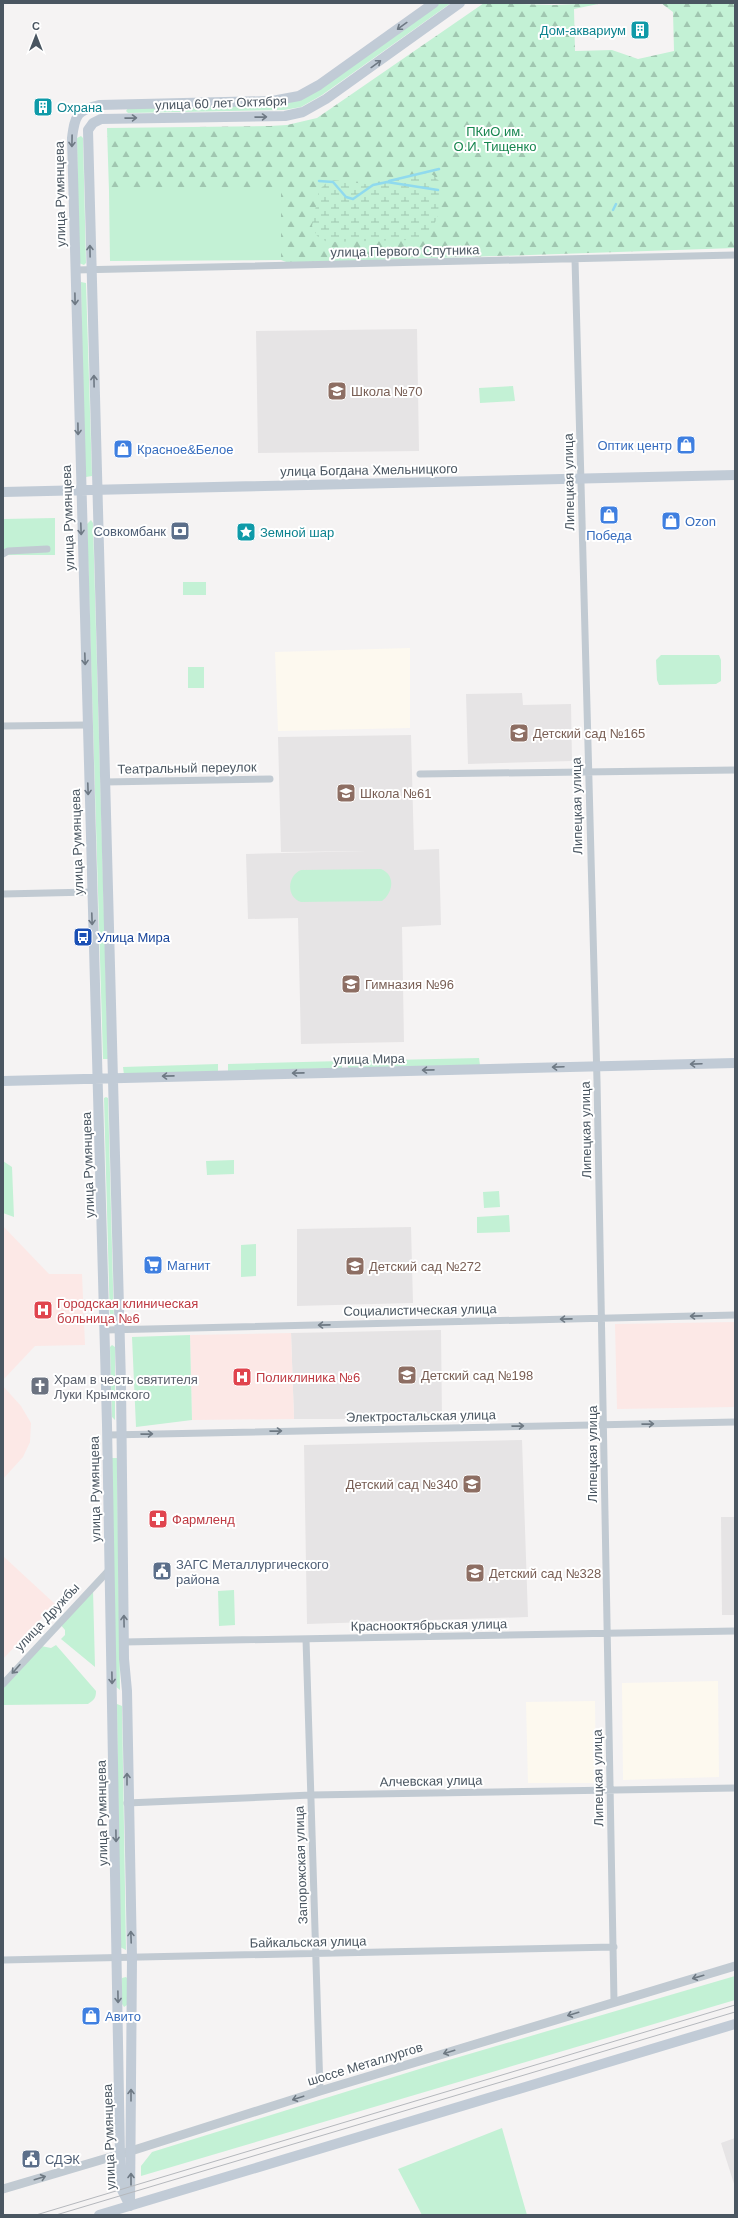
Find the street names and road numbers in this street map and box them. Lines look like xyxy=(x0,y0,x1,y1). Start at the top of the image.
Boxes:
street label: улица 60 лет Октября xyxy=(155,93,287,113)
street label: улица Румянцева xyxy=(52,140,68,247)
street label: улица Первого Спутника xyxy=(330,242,480,260)
street label: Липецкая улица xyxy=(561,433,577,531)
street label: улица Богдана Хмельницкого xyxy=(280,461,458,479)
street label: улица Румянцева xyxy=(59,464,77,571)
street label: Липецкая улица xyxy=(569,757,585,855)
street label: Театральный переулок xyxy=(117,759,257,777)
street label: улица Румянцева xyxy=(68,788,86,895)
street label: улица Мира xyxy=(333,1051,406,1067)
street label: Липецкая улица xyxy=(578,1081,594,1179)
street label: улица Румянцева xyxy=(79,1111,97,1218)
street label: Социалистическая улица xyxy=(343,1301,497,1319)
street label: Липецкая улица xyxy=(585,1405,600,1503)
street label: Электростальская улица xyxy=(346,1407,497,1425)
street label: улица Румянцева xyxy=(87,1435,103,1542)
street label: улица Дружбы xyxy=(12,1580,82,1654)
street label: Краснооктябрьская улица xyxy=(351,1616,508,1634)
street label: Липецкая улица xyxy=(590,1729,606,1827)
street label: улица Румянцева xyxy=(94,1759,110,1866)
street label: Алчевская улица xyxy=(379,1773,483,1789)
street label: Запорожская улица xyxy=(291,1805,311,1924)
street label: Байкальская улица xyxy=(250,1933,367,1951)
street label: шоссе Металлургов xyxy=(306,2039,424,2089)
street label: улица Румянцева xyxy=(100,2083,118,2190)

